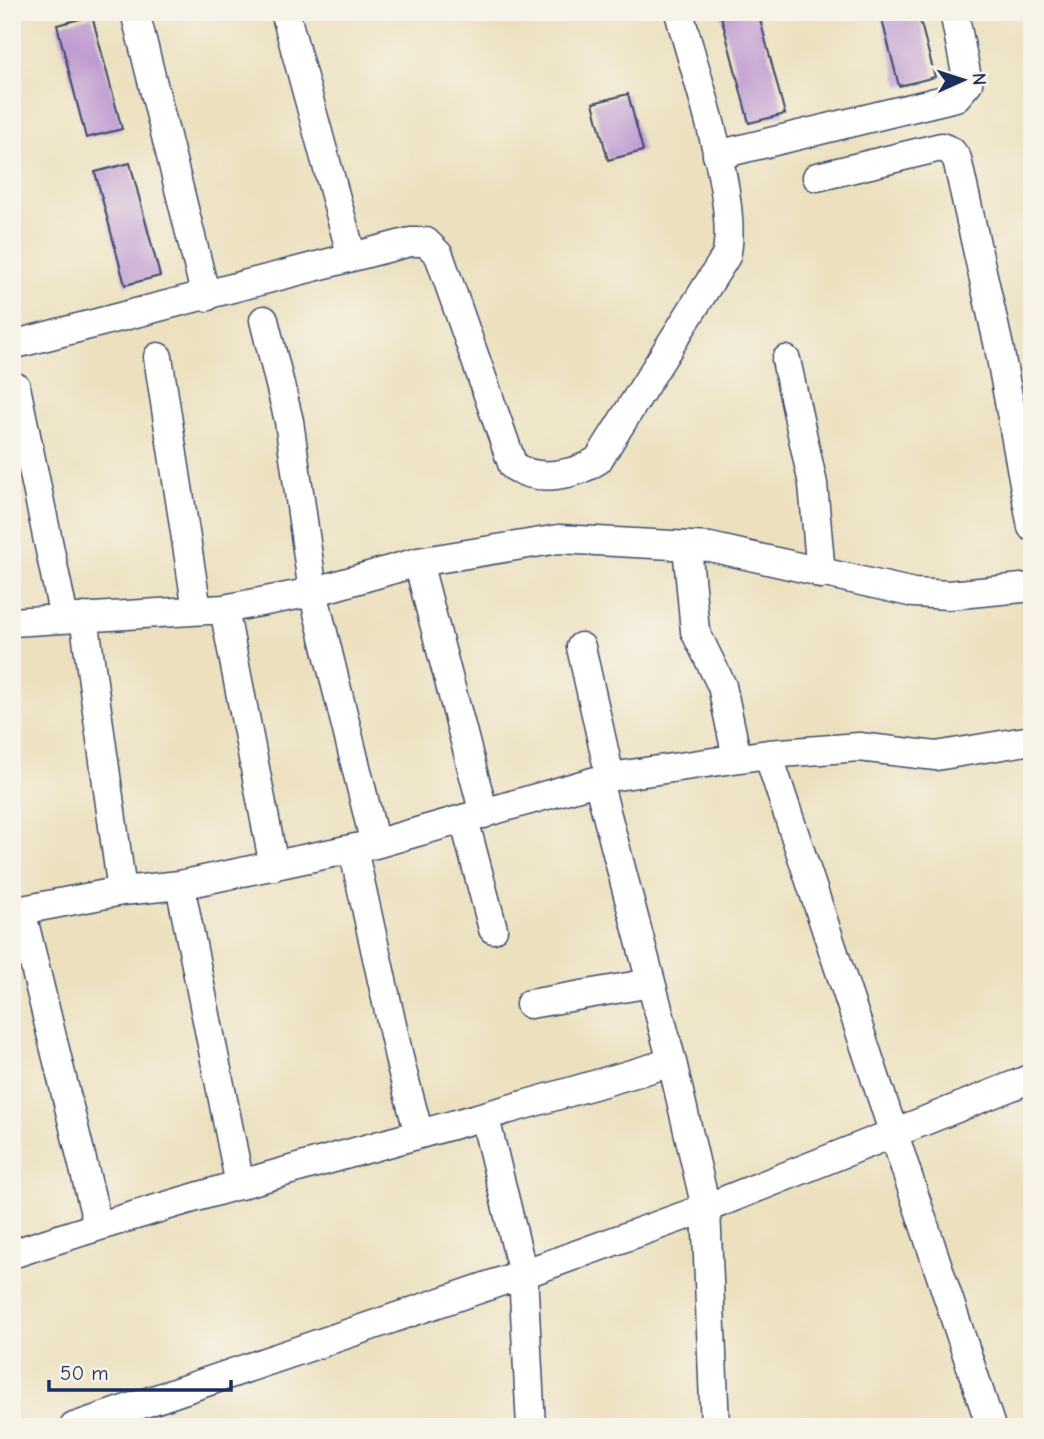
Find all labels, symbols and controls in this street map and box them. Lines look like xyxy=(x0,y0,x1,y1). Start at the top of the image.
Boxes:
north arrow xyxy=(928,46,998,116)
text: N xyxy=(968,72,990,86)
scale bar xyxy=(49,1348,231,1392)
text: 50 m xyxy=(60,1361,109,1385)

